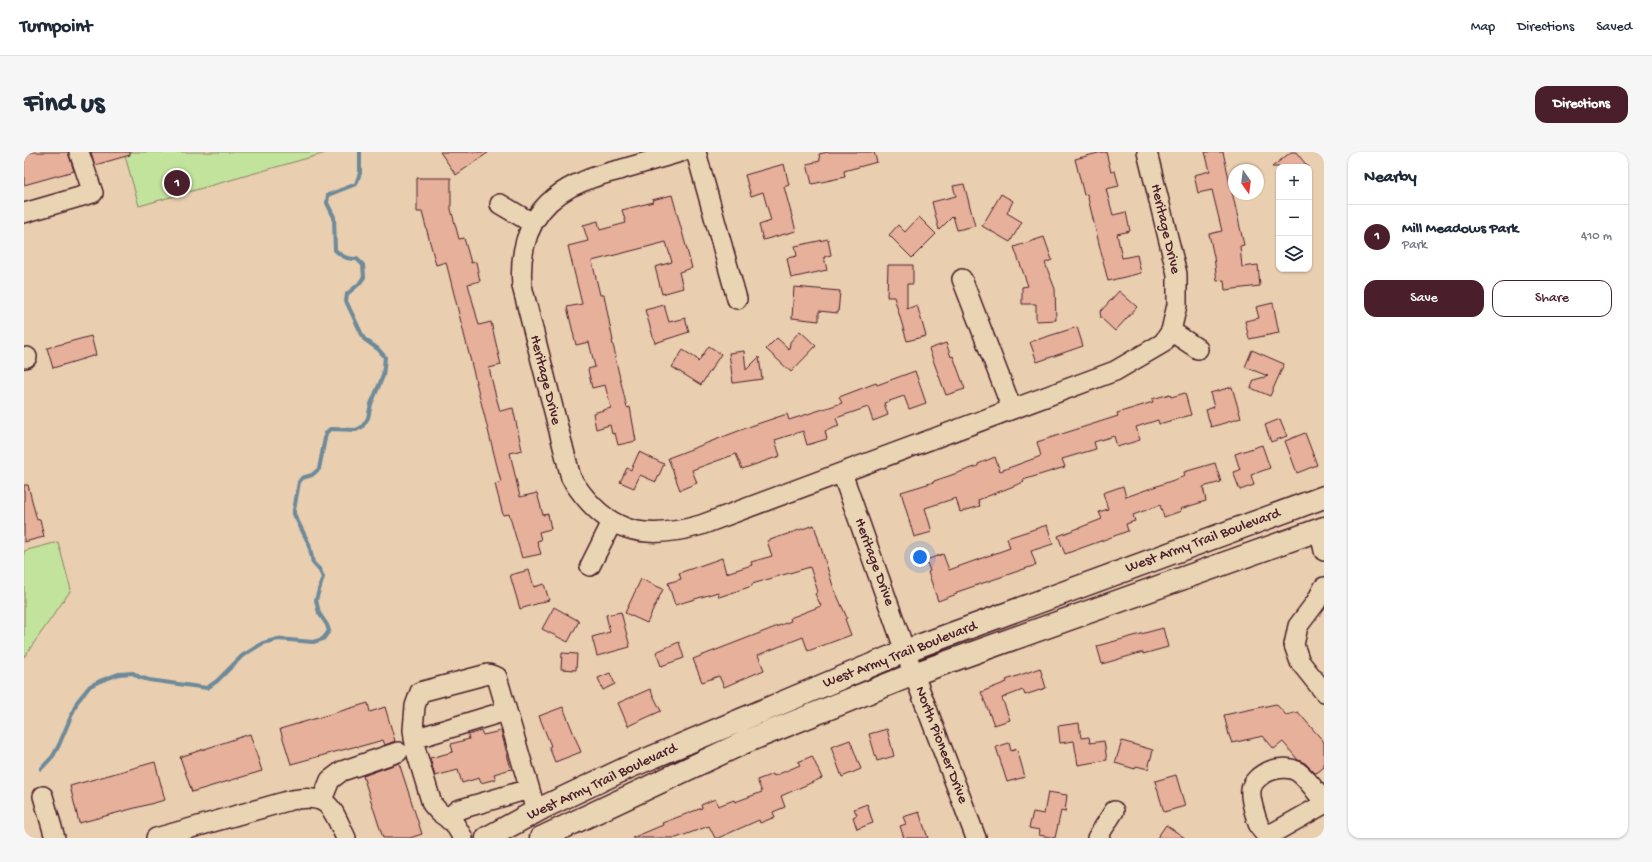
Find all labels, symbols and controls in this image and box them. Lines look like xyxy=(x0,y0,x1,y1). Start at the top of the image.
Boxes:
text: Turnpoint xyxy=(20,16,92,39)
text: Map xyxy=(1471,19,1495,36)
text: Directions xyxy=(1517,19,1574,36)
text: Saved xyxy=(1596,19,1632,36)
button: Directions xyxy=(1535,86,1628,123)
text: Find us xyxy=(24,88,104,121)
north arrow xyxy=(1228,164,1264,200)
map controls xyxy=(1276,164,1312,272)
button: + xyxy=(1276,164,1312,200)
pin: 1 xyxy=(164,168,190,198)
text: Nearby xyxy=(1364,168,1417,188)
street label: Heritage Drive xyxy=(1146,182,1184,276)
button: − xyxy=(1276,200,1312,236)
text: Mill Meadows Park xyxy=(1402,220,1518,238)
text: 1 xyxy=(1374,229,1380,244)
text: 410 m xyxy=(1581,229,1612,244)
button: layers xyxy=(1276,236,1312,272)
text: Park xyxy=(1402,238,1427,253)
button: Save xyxy=(1364,280,1484,317)
button: Share xyxy=(1492,280,1612,317)
street label: Heritage Drive xyxy=(525,333,565,427)
street label: West Army Trail Boulevard xyxy=(1123,504,1284,577)
street label: Heritage Drive xyxy=(850,516,898,608)
your location xyxy=(910,547,930,567)
street label: West Army Trail Boulevard xyxy=(820,617,981,693)
street label: North Pioneer Drive xyxy=(910,684,972,806)
street label: West Army Trail Boulevard xyxy=(524,739,681,825)

